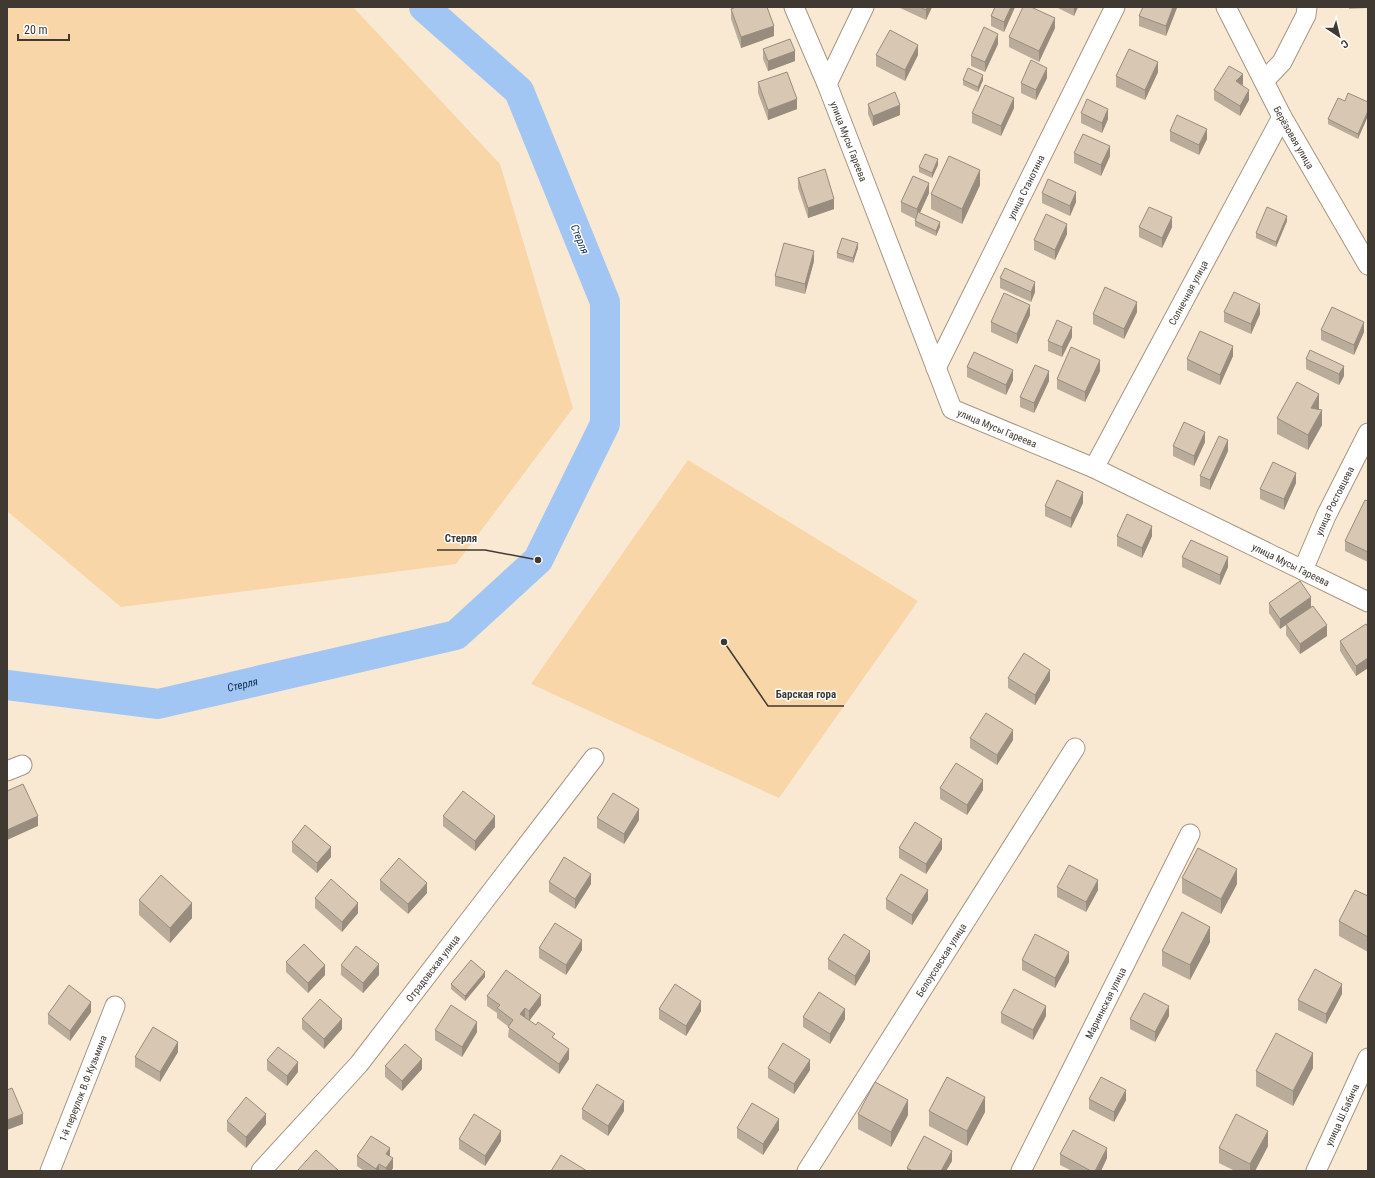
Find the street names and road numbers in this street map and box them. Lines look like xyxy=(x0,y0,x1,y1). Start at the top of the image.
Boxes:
street label: улица Мусы Гареева xyxy=(828,100,869,183)
street label: Берёзовая улица xyxy=(1271,104,1316,171)
street label: улица Станотина xyxy=(1006,153,1047,221)
street label: Солнечная улица xyxy=(1167,258,1210,327)
street label: улица Мусы Гареева xyxy=(956,407,1038,450)
street label: улица Ростовцева xyxy=(1313,464,1356,537)
street label: улица Мусы Гареева xyxy=(1250,541,1331,588)
street label: Белоусовская улица xyxy=(914,921,969,999)
street label: Отрадовская улица xyxy=(404,933,462,1004)
street label: Мариинская улица xyxy=(1083,966,1128,1041)
street label: 1-й переулок В.Ф.Кузьмина xyxy=(57,1034,109,1143)
street label: улица Ш.Бабича xyxy=(1323,1082,1361,1148)

